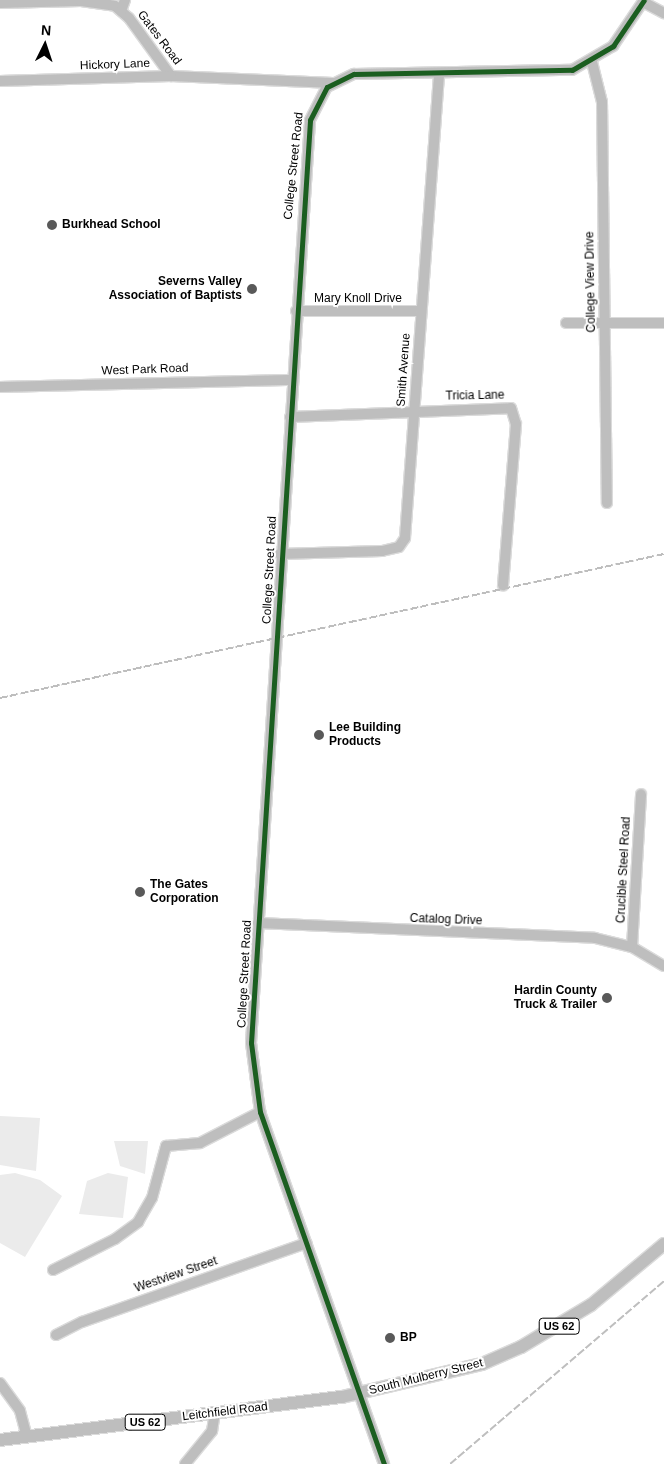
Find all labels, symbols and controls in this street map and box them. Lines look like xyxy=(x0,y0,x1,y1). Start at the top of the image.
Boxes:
street label: Gates Road xyxy=(134,8,184,68)
north arrow xyxy=(20,20,70,70)
text: N xyxy=(40,22,52,38)
street label: Hickory Lane xyxy=(80,57,150,73)
street label: College Street Road xyxy=(281,112,307,220)
place label: Burkhead School xyxy=(62,218,161,232)
marker: Burkhead School xyxy=(46,219,58,231)
street label: College View Drive xyxy=(583,231,599,333)
place label: Severns Valley Association of Baptists xyxy=(109,275,242,303)
marker: Severns Valley Association of Baptists xyxy=(246,283,258,295)
street label: Mary Knoll Drive xyxy=(314,292,402,306)
street label: Smith Avenue xyxy=(394,332,414,408)
street label: West Park Road xyxy=(101,361,189,379)
street label: Tricia Lane xyxy=(445,388,505,404)
street label: College Street Road xyxy=(260,516,280,624)
place label: Lee Building Products xyxy=(329,721,401,749)
marker: Lee Building Products xyxy=(313,729,325,741)
street label: Crucible Steel Road xyxy=(614,816,634,924)
place label: The Gates Corporation xyxy=(150,878,219,906)
marker: The Gates Corporation xyxy=(134,886,146,898)
street label: Catalog Drive xyxy=(409,912,483,928)
street label: College Street Road xyxy=(235,920,255,1028)
place label: Hardin County Truck & Trailer xyxy=(514,984,597,1012)
marker: Hardin County Truck & Trailer xyxy=(601,992,613,1004)
street label: Westview Street xyxy=(133,1254,219,1296)
road number: US 62 xyxy=(538,1318,580,1334)
place label: BP xyxy=(400,1331,417,1345)
marker: BP xyxy=(384,1332,396,1344)
street label: South Mulberry Street xyxy=(368,1356,484,1398)
street label: Leitchfield Road xyxy=(181,1400,269,1424)
road number: US 62 xyxy=(124,1414,166,1430)

